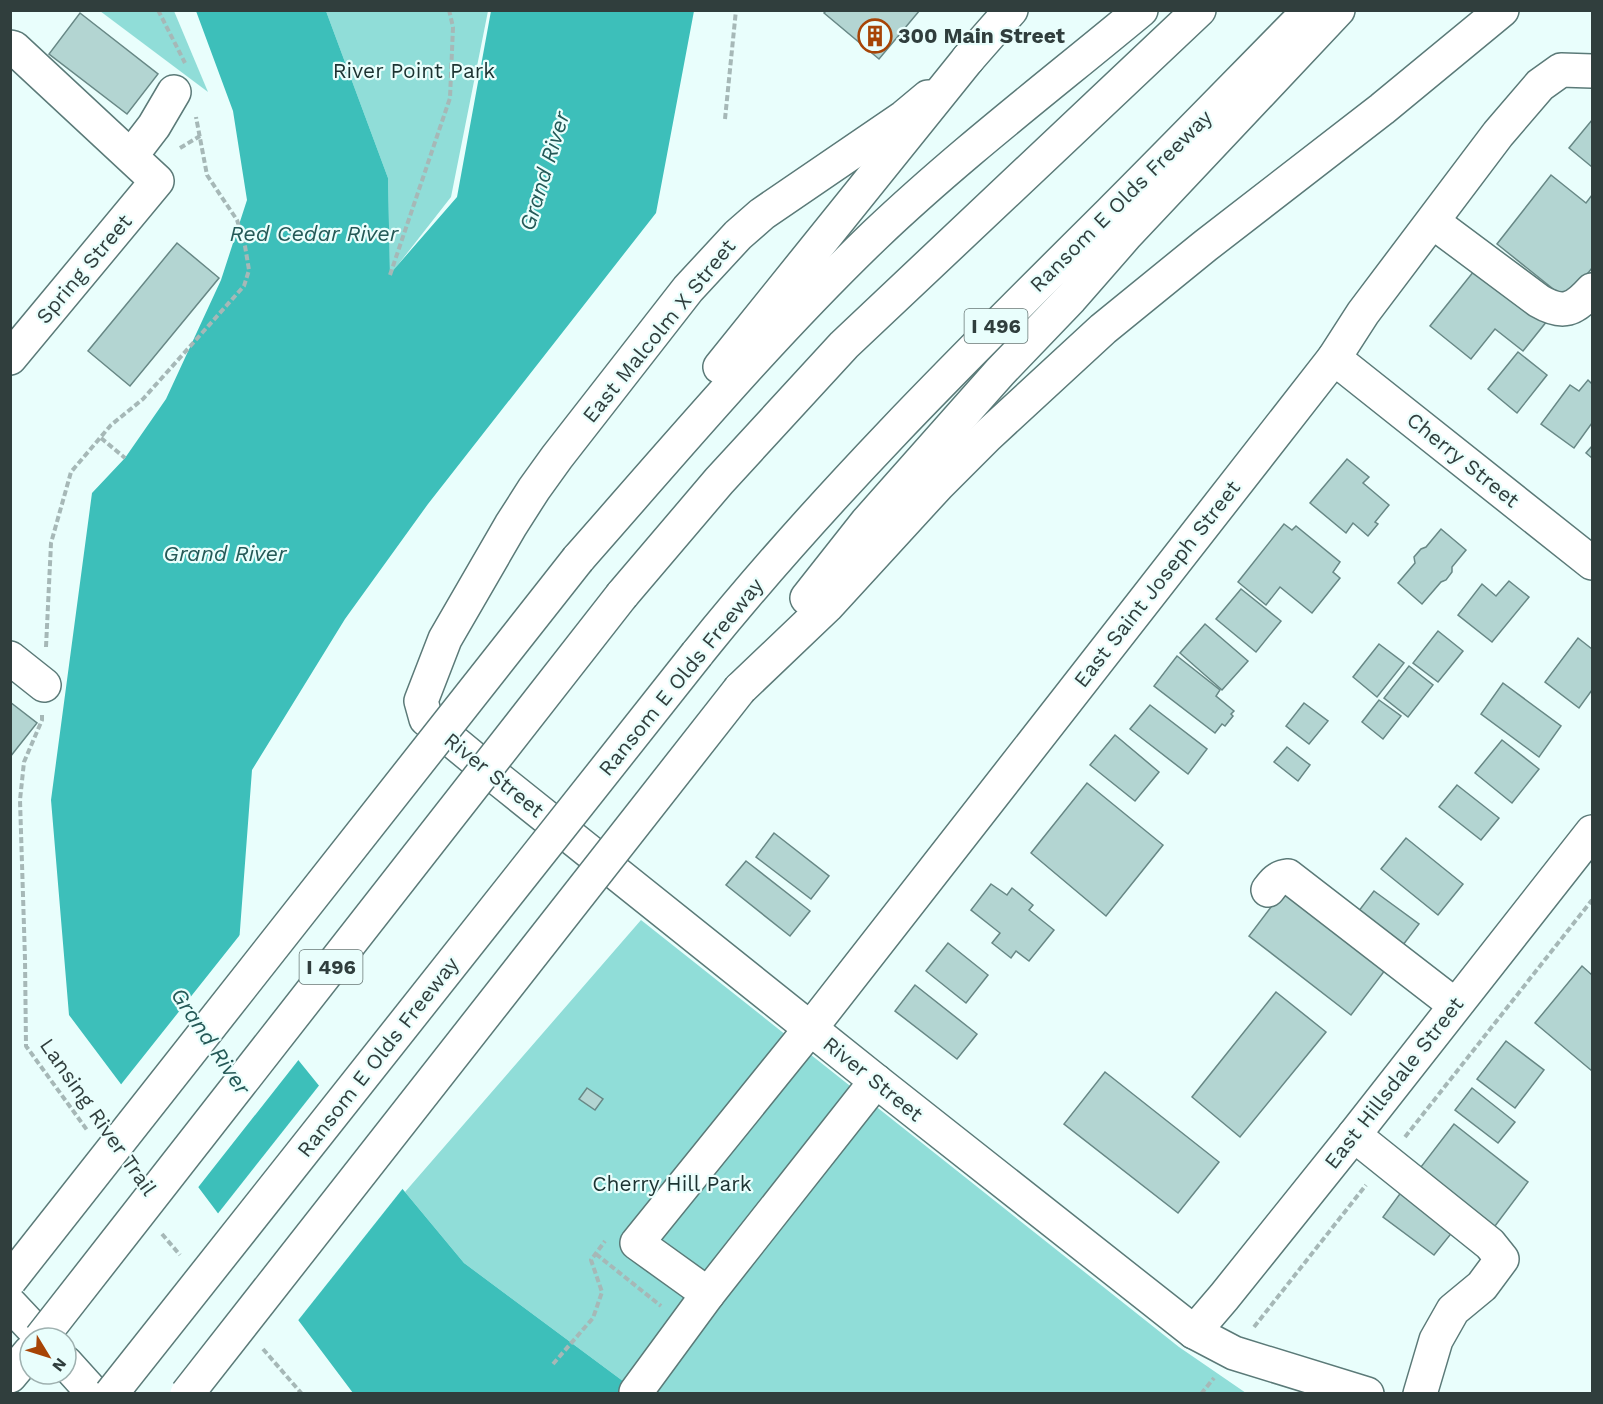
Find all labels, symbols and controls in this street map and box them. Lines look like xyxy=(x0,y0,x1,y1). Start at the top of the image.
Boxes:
building icon: 300 Main Street xyxy=(857,18,893,54)
place label: 300 Main Street xyxy=(898,23,1065,48)
park label: River Point Park xyxy=(333,58,495,83)
street label: Ransom E Olds Freeway xyxy=(1024,104,1217,297)
water label: Grand River xyxy=(514,107,575,234)
street label: Spring Street xyxy=(31,209,137,329)
water label: Red Cedar River xyxy=(230,221,400,246)
street label: East Malcolm X Street xyxy=(577,234,740,428)
road number: I 496 xyxy=(964,309,1028,343)
street label: Cherry Street xyxy=(1402,407,1525,513)
street label: East Saint Joseph Street xyxy=(1068,475,1245,692)
water label: Grand River xyxy=(163,541,288,566)
street label: Ransom E Olds Freeway xyxy=(593,573,768,781)
street label: River Street xyxy=(439,727,549,823)
road number: I 496 xyxy=(300,950,362,984)
street label: Ransom E Olds Freeway xyxy=(292,951,464,1162)
water label: Grand River xyxy=(166,983,256,1101)
street label: East Hillsdale Street xyxy=(1319,992,1469,1174)
street label: River Street xyxy=(818,1031,928,1127)
street label: Lansing River Trail xyxy=(35,1033,162,1201)
park label: Cherry Hill Park xyxy=(592,1171,752,1196)
north arrow xyxy=(18,1326,78,1386)
text: N xyxy=(48,1354,71,1375)

